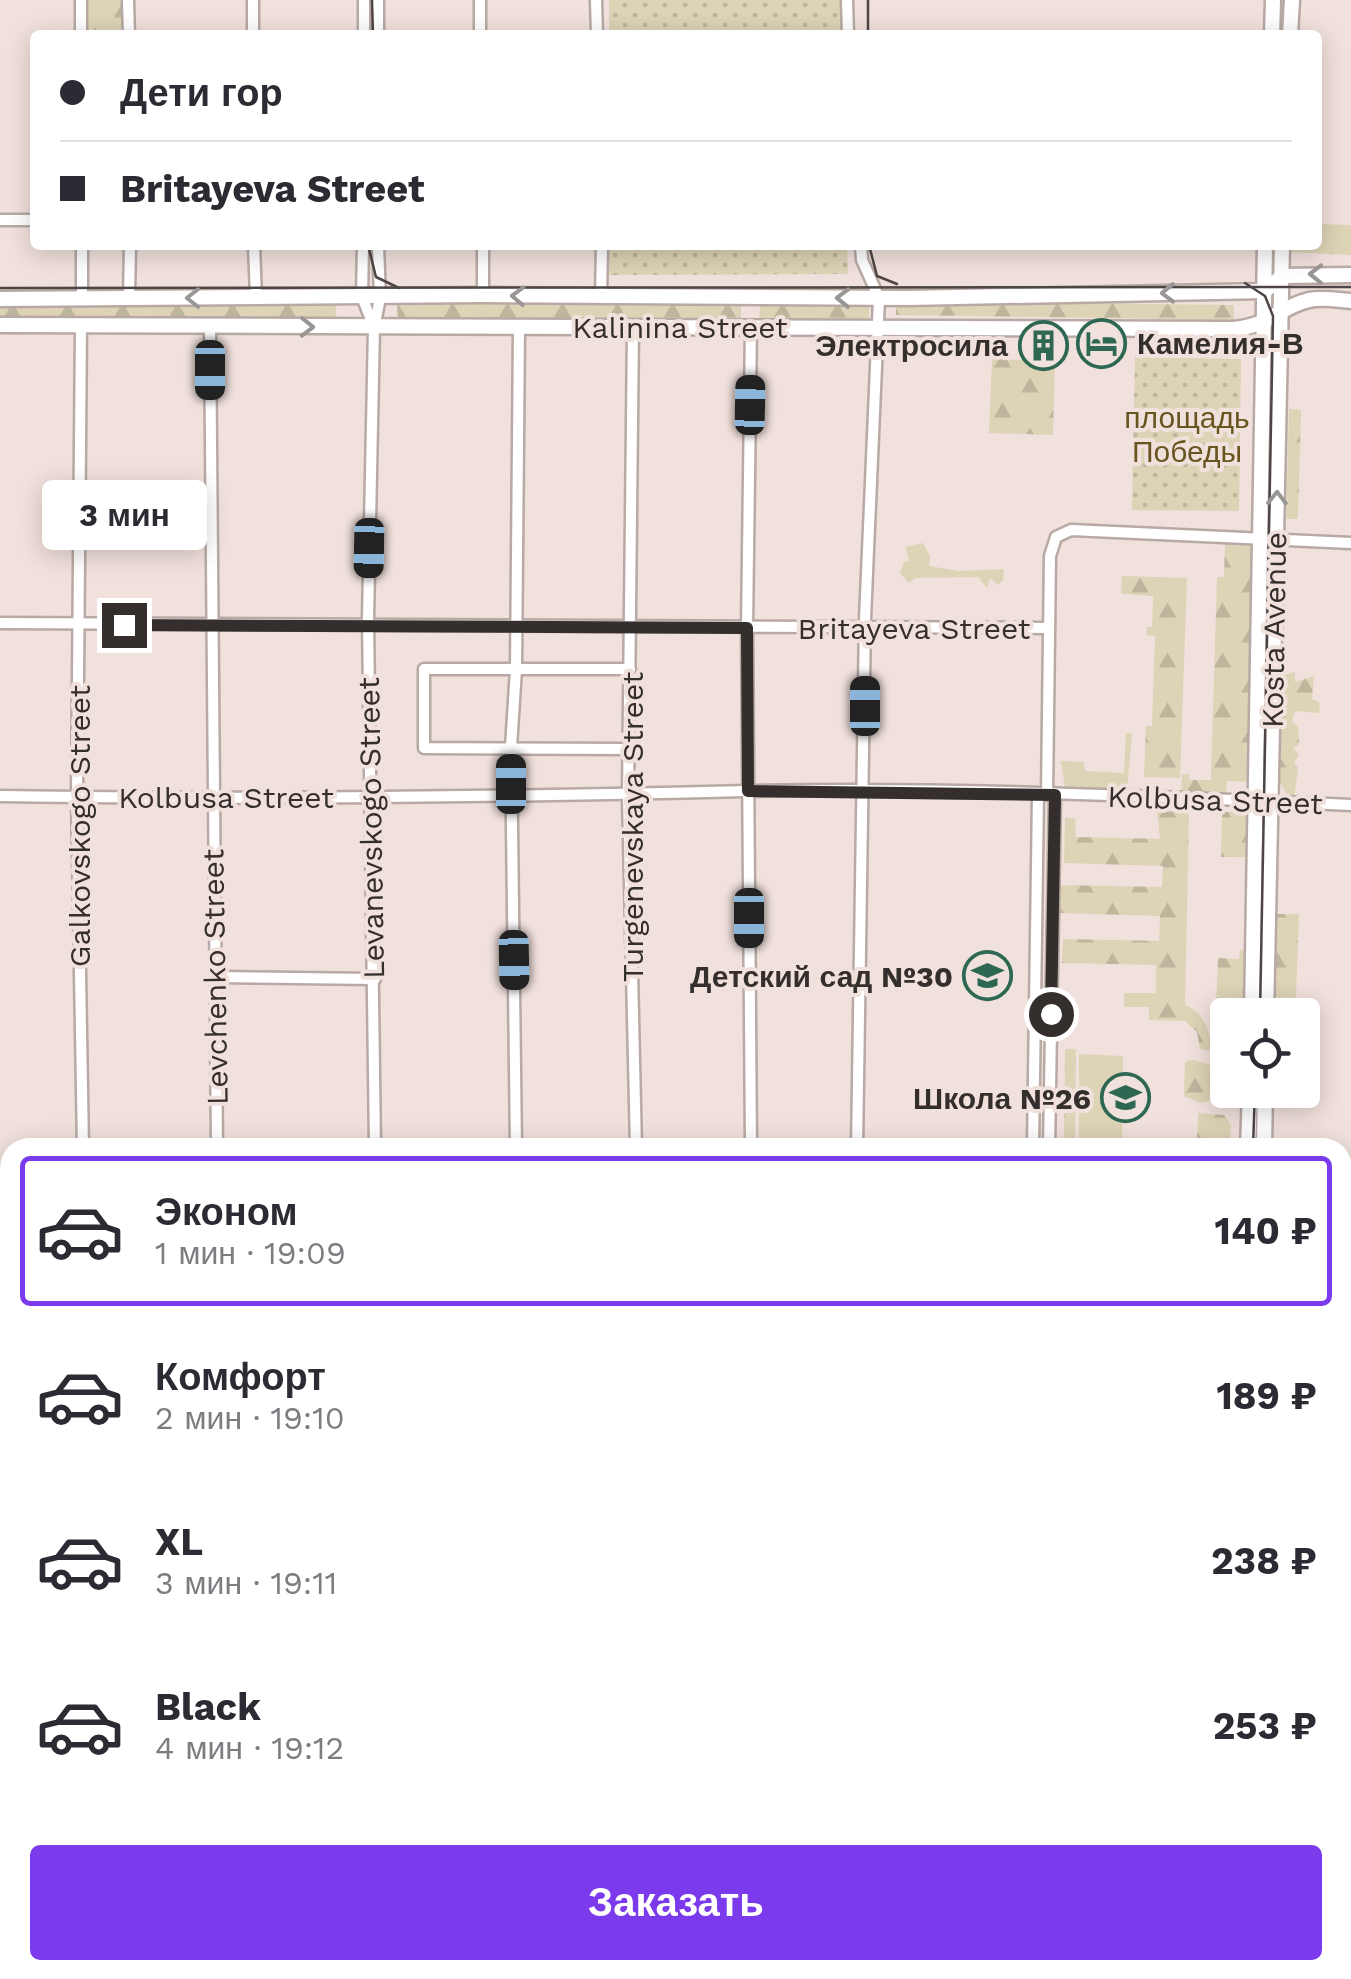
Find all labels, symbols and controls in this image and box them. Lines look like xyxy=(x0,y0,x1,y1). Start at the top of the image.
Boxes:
text: Дети гор xyxy=(120,71,283,115)
text: Britayeva Street xyxy=(120,167,425,211)
one-way arrow xyxy=(1308,264,1324,285)
one-way arrow xyxy=(1159,283,1175,304)
one-way arrow xyxy=(509,286,525,307)
one-way arrow xyxy=(184,287,200,309)
one-way arrow xyxy=(834,287,850,309)
street label: Kalinina Street xyxy=(572,310,788,345)
one-way arrow xyxy=(300,316,316,338)
hotel icon: Камелия-В xyxy=(1076,317,1128,369)
building icon: Электросила xyxy=(1017,319,1069,371)
place label: Камелия-В xyxy=(1137,326,1304,361)
place label: Электросила xyxy=(815,328,1008,363)
car xyxy=(195,340,225,400)
car xyxy=(734,375,766,435)
park label: площадь Победы xyxy=(1124,400,1250,469)
callout: 3 мин xyxy=(42,480,206,550)
one-way arrow xyxy=(1267,489,1288,505)
text: 3 мин xyxy=(79,496,170,534)
car xyxy=(353,518,385,578)
street label: Kosta Avenue xyxy=(1255,532,1293,728)
route end xyxy=(102,603,147,648)
street label: Britayeva Street xyxy=(798,611,1031,646)
street label: Turgenevskaya Street xyxy=(615,671,650,982)
street label: Levanevskogo Street xyxy=(351,676,391,979)
car xyxy=(850,676,880,736)
street label: Galkovskogo Street xyxy=(62,684,97,967)
car xyxy=(496,754,526,814)
street label: Kolbusa Street xyxy=(1107,779,1324,821)
street label: Kolbusa Street xyxy=(118,780,334,815)
street label: Levchenko Street xyxy=(195,848,235,1105)
car xyxy=(734,888,764,948)
car xyxy=(498,930,530,990)
school or university icon: Детский сад №30 xyxy=(962,950,1014,1002)
place label: Детский сад №30 xyxy=(690,959,953,994)
route start xyxy=(1029,992,1074,1037)
map controls xyxy=(1210,998,1320,1108)
button: locate xyxy=(1210,998,1320,1108)
school or university icon: Школа №26 xyxy=(1100,1072,1152,1124)
place label: Школа №26 xyxy=(913,1081,1091,1116)
icon: car xyxy=(35,1186,125,1276)
text: Эконом xyxy=(155,1190,298,1234)
text: 140 ₽ xyxy=(1215,1209,1317,1253)
text: 1 мин · 19:09 xyxy=(155,1234,346,1272)
icon: car xyxy=(35,1351,125,1441)
text: Комфорт xyxy=(155,1355,326,1399)
text: 189 ₽ xyxy=(1216,1374,1317,1418)
text: 2 мин · 19:10 xyxy=(155,1399,345,1437)
icon: car xyxy=(35,1516,125,1606)
text: XL xyxy=(155,1520,203,1564)
text: 238 ₽ xyxy=(1211,1539,1317,1583)
text: 3 мин · 19:11 xyxy=(155,1564,337,1602)
icon: car xyxy=(35,1681,125,1771)
text: Black xyxy=(155,1685,261,1729)
text: 253 ₽ xyxy=(1213,1704,1317,1748)
text: 4 мин · 19:12 xyxy=(155,1729,344,1767)
button: Заказать xyxy=(30,1845,1322,1960)

